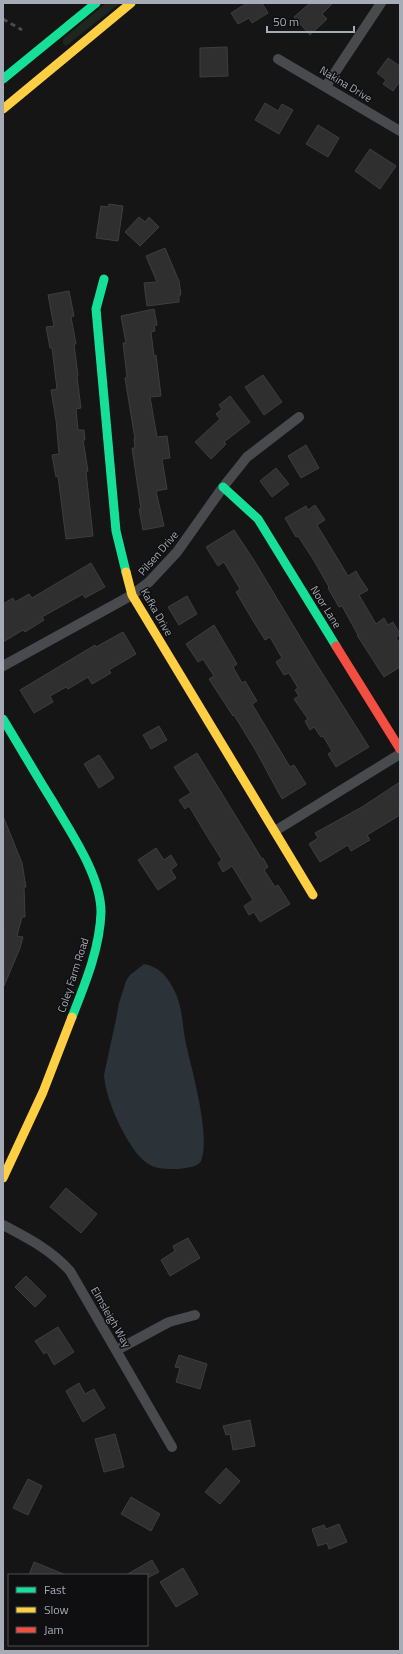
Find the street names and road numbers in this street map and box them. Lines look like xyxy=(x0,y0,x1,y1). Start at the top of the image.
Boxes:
street label: Nakina Drive xyxy=(317,62,376,106)
street label: Pilsen Drive xyxy=(134,527,182,579)
street label: Noor Lane xyxy=(307,583,346,632)
street label: Kafka Drive xyxy=(137,585,177,639)
street label: Coley Farm Road xyxy=(53,935,93,1014)
street label: Elmsleigh Way xyxy=(87,1284,135,1351)

